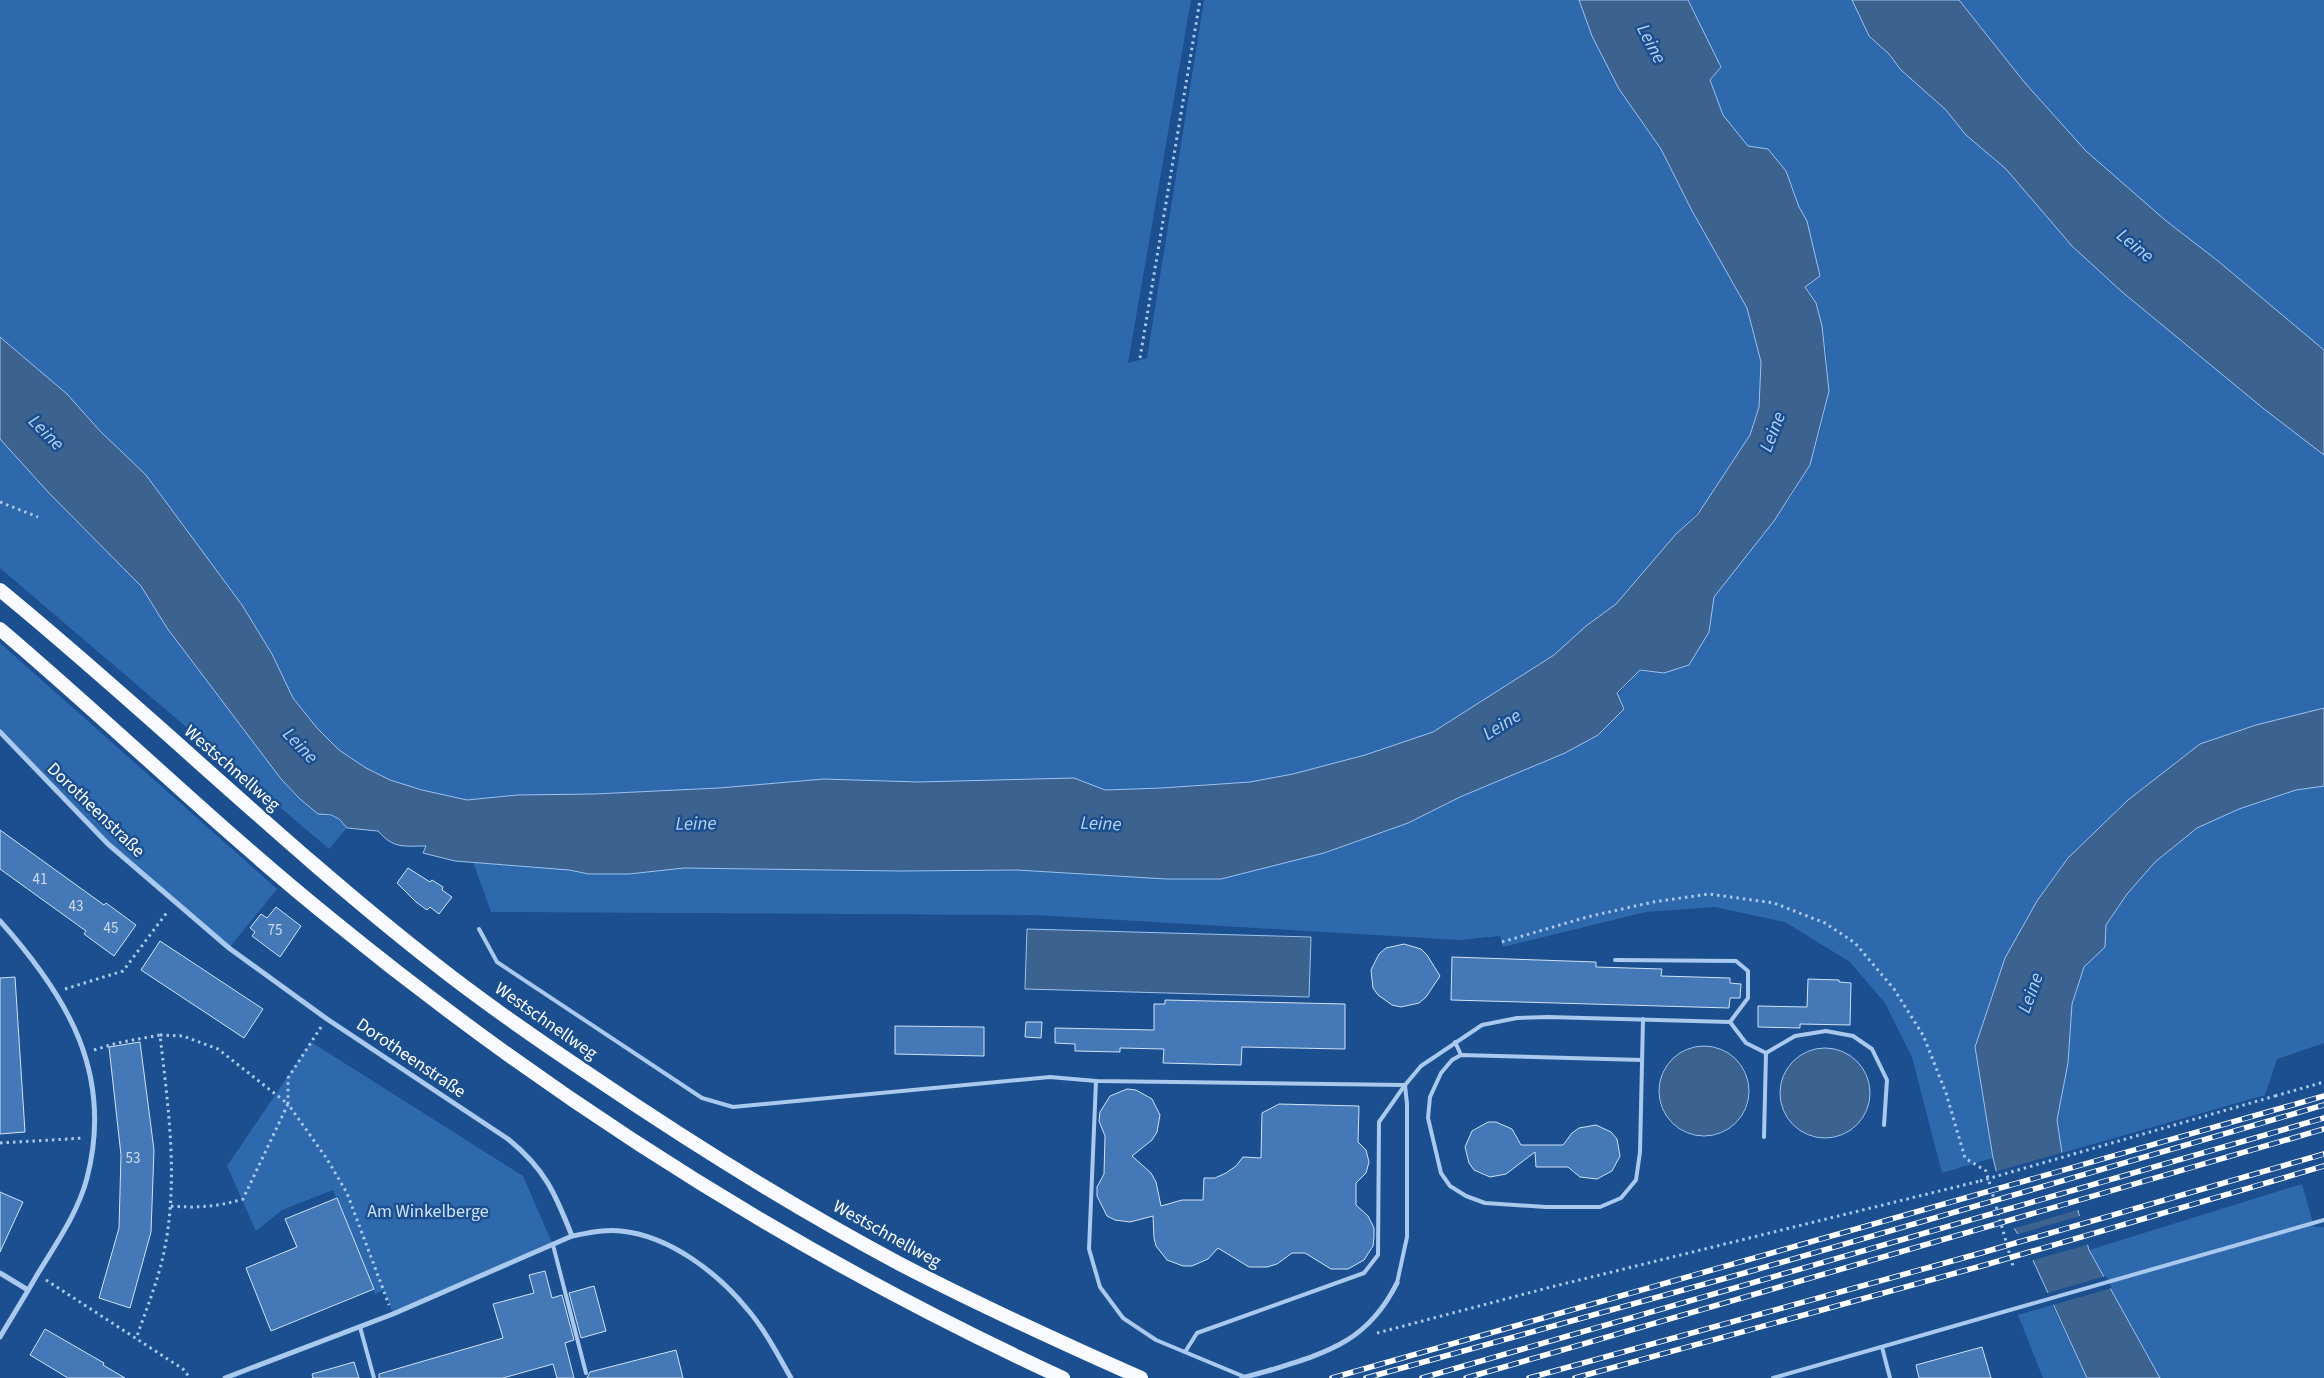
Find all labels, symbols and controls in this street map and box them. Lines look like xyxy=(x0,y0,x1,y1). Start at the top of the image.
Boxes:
water label: Leine xyxy=(1629,19,1673,69)
water label: Leine xyxy=(2110,223,2160,269)
water label: Leine xyxy=(1753,408,1793,456)
water label: Leine xyxy=(22,409,70,457)
water label: Leine xyxy=(1477,703,1527,747)
street label: Westschnellweg xyxy=(178,719,286,817)
water label: Leine xyxy=(276,722,324,770)
street label: Dorotheenstraße xyxy=(42,757,151,863)
water label: Leine xyxy=(675,810,717,838)
water label: Leine xyxy=(1080,810,1122,838)
house number: 41 xyxy=(33,869,47,890)
house number: 43 xyxy=(69,896,83,917)
house number: 45 xyxy=(104,918,118,939)
house number: 75 xyxy=(268,920,282,941)
water label: Leine xyxy=(2011,969,2051,1017)
street label: Westschnellweg xyxy=(490,976,602,1066)
street label: Dorotheenstraße xyxy=(351,1012,471,1104)
house number: 53 xyxy=(126,1148,140,1169)
street label: Westschnellweg xyxy=(828,1194,946,1274)
park label: Am Winkelberge xyxy=(367,1199,489,1224)

